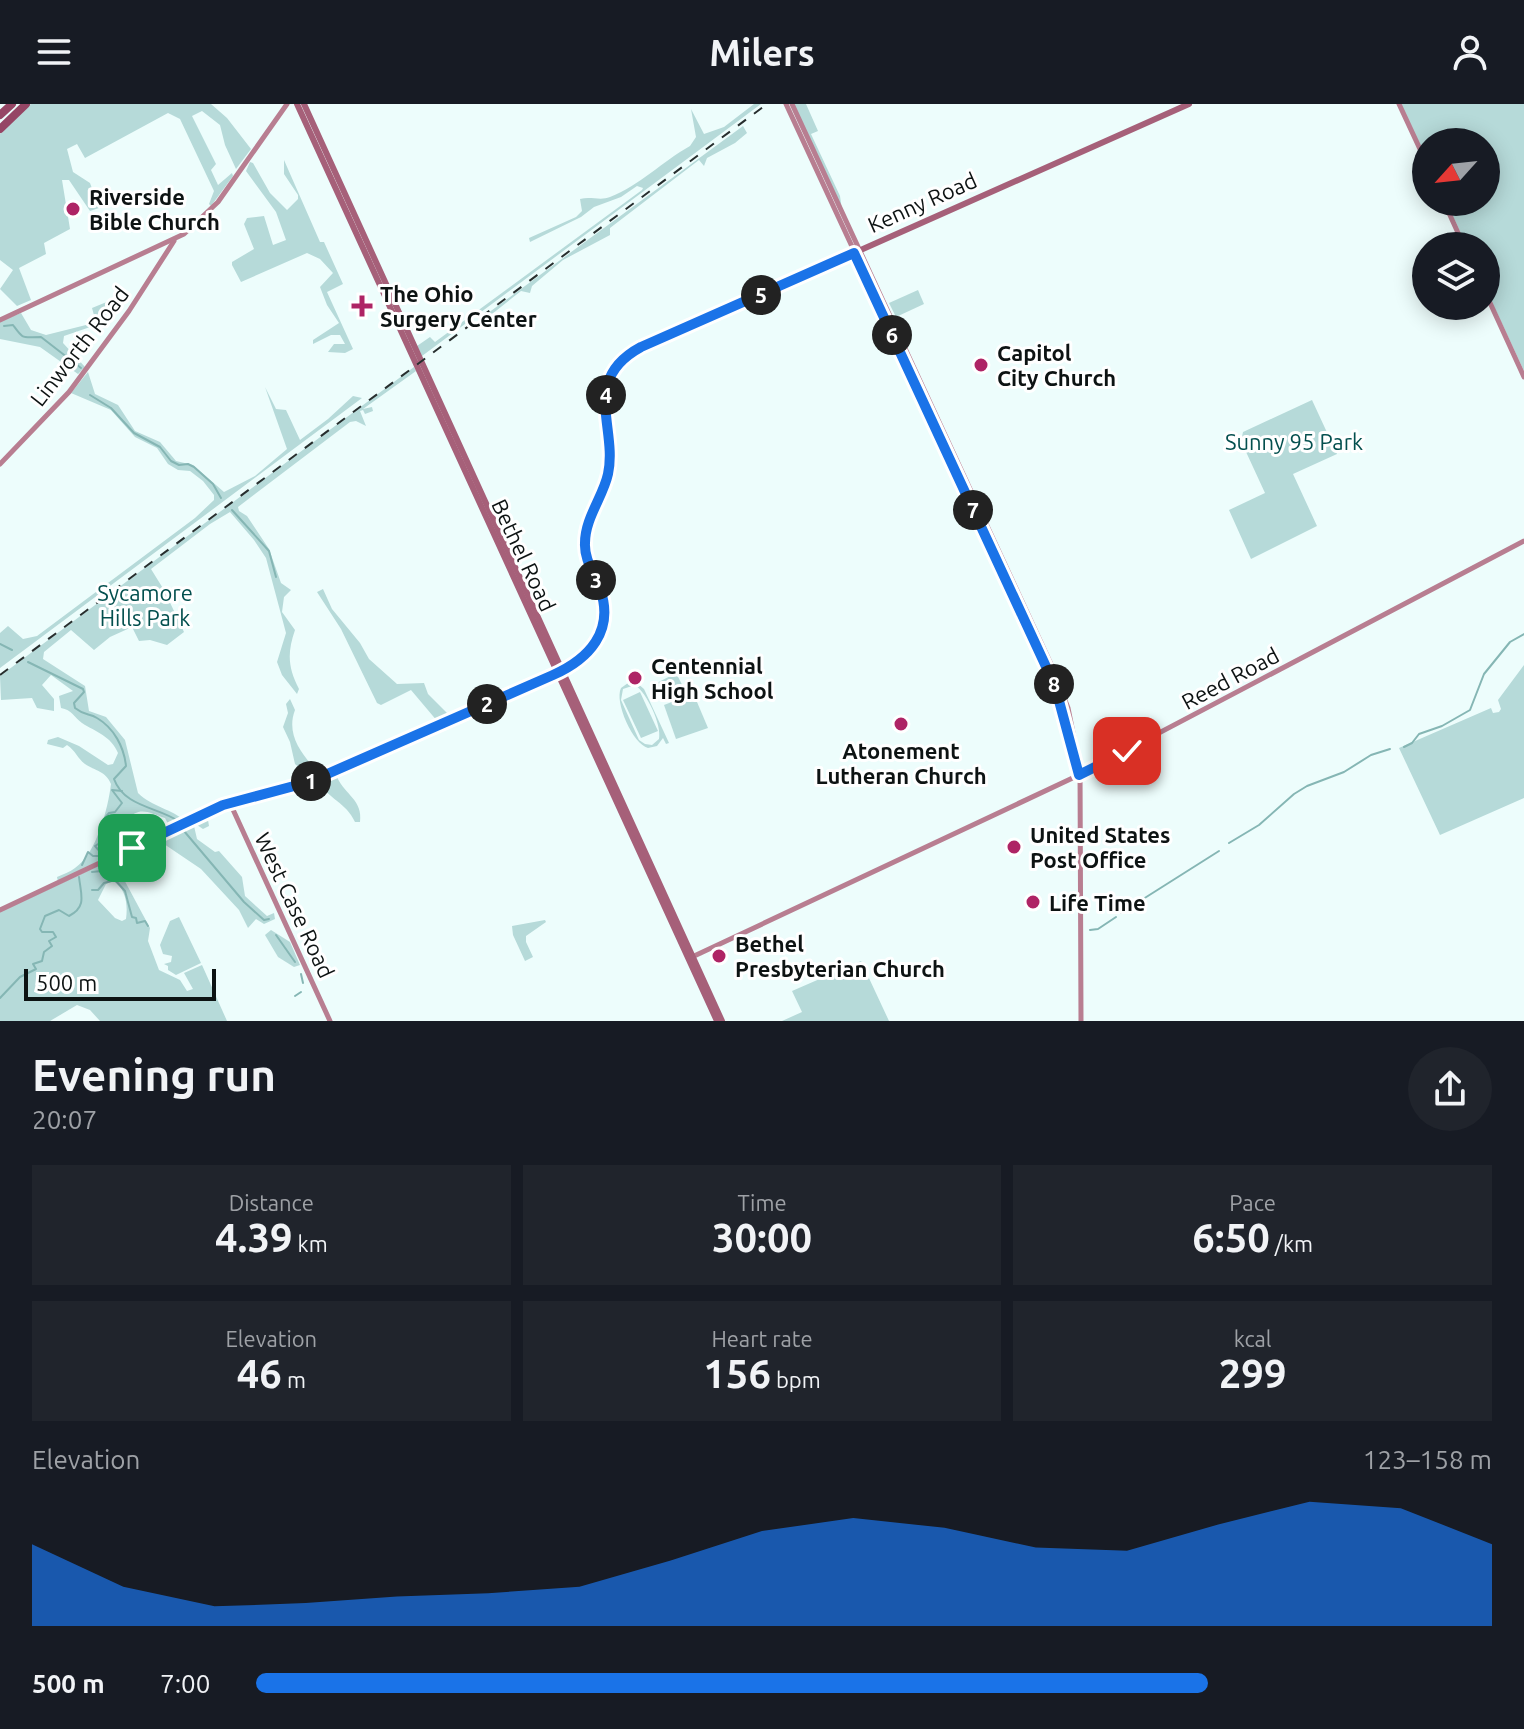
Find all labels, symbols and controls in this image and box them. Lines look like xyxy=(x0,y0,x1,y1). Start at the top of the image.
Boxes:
icon: menu xyxy=(32,30,76,74)
icon: person xyxy=(1448,30,1492,74)
text: Milers xyxy=(709,32,815,73)
north arrow xyxy=(1412,128,1500,216)
map controls xyxy=(1412,128,1500,320)
street label: Kenny Road xyxy=(864,167,980,237)
place label: Riverside Bible Church xyxy=(89,184,220,234)
marker: Riverside Bible Church xyxy=(64,200,82,218)
button: layers xyxy=(1412,232,1500,320)
pin: 5 xyxy=(741,275,781,315)
street label: Linworth Road xyxy=(25,281,133,411)
place label: The Ohio Surgery Center xyxy=(380,281,537,331)
text: 5 xyxy=(755,282,767,307)
marker: The Ohio Surgery Center xyxy=(351,295,373,317)
pin: 6 xyxy=(872,315,912,355)
text: 6 xyxy=(886,322,898,347)
place label: Capitol City Church xyxy=(997,340,1116,390)
marker: Capitol City Church xyxy=(972,356,990,374)
pin: 4 xyxy=(586,375,626,415)
text: 4 xyxy=(600,382,612,407)
park label: Sunny 95 Park xyxy=(1225,429,1363,454)
pin: 7 xyxy=(953,490,993,530)
street label: Bethel Road xyxy=(487,495,561,615)
text: 7 xyxy=(967,497,979,522)
pin: 3 xyxy=(576,560,616,600)
text: 3 xyxy=(590,567,602,592)
park label: Sycamore Hills Park xyxy=(97,580,193,630)
street label: Reed Road xyxy=(1177,642,1283,714)
place label: Centennial High School xyxy=(651,653,774,703)
pin: 8 xyxy=(1034,664,1074,704)
marker: Centennial High School xyxy=(626,669,644,687)
text: 8 xyxy=(1048,671,1060,696)
pin: 2 xyxy=(467,684,507,724)
text: 2 xyxy=(481,691,493,716)
marker: Atonement Lutheran Church xyxy=(892,715,910,733)
pin xyxy=(1093,717,1161,785)
icon: check xyxy=(1105,729,1149,773)
place label: Atonement Lutheran Church xyxy=(815,738,987,788)
pin: 1 xyxy=(291,761,331,801)
text: 1 xyxy=(305,768,317,793)
pin xyxy=(98,814,166,882)
place label: United States Post Office xyxy=(1030,822,1170,872)
icon: arrive xyxy=(110,826,154,870)
street label: West Case Road xyxy=(250,828,340,982)
marker: United States Post Office xyxy=(1005,838,1023,856)
place label: Life Time xyxy=(1049,890,1146,915)
marker: Life Time xyxy=(1024,893,1042,911)
place label: Bethel Presbyterian Church xyxy=(735,931,945,981)
marker: Bethel Presbyterian Church xyxy=(710,947,728,965)
scale bar xyxy=(24,965,216,1001)
text: 500 m xyxy=(36,970,97,995)
button: share xyxy=(1408,1047,1492,1131)
text: Evening run xyxy=(32,1050,276,1099)
text: 20:07 xyxy=(32,1105,97,1134)
text: Distance xyxy=(229,1190,314,1215)
text: Time xyxy=(737,1190,787,1215)
text: Pace xyxy=(1229,1190,1276,1215)
text: 4.39 xyxy=(215,1215,293,1260)
text: 30:00 xyxy=(712,1215,812,1260)
text: 6:50 xyxy=(1192,1215,1270,1260)
text: km xyxy=(293,1231,328,1256)
text: /km xyxy=(1270,1231,1313,1256)
text: Elevation xyxy=(225,1326,317,1351)
text: Heart rate xyxy=(711,1326,813,1351)
text: kcal xyxy=(1234,1326,1272,1351)
text: 46 xyxy=(237,1351,282,1396)
text: 156 xyxy=(703,1351,771,1396)
text: 299 xyxy=(1219,1351,1287,1396)
text: m xyxy=(282,1367,306,1392)
text: bpm xyxy=(771,1367,821,1392)
text: Elevation xyxy=(32,1445,140,1474)
text: 123–158 m xyxy=(1363,1445,1492,1474)
text: 500 m xyxy=(32,1669,105,1698)
text: 7:00 xyxy=(160,1669,210,1698)

